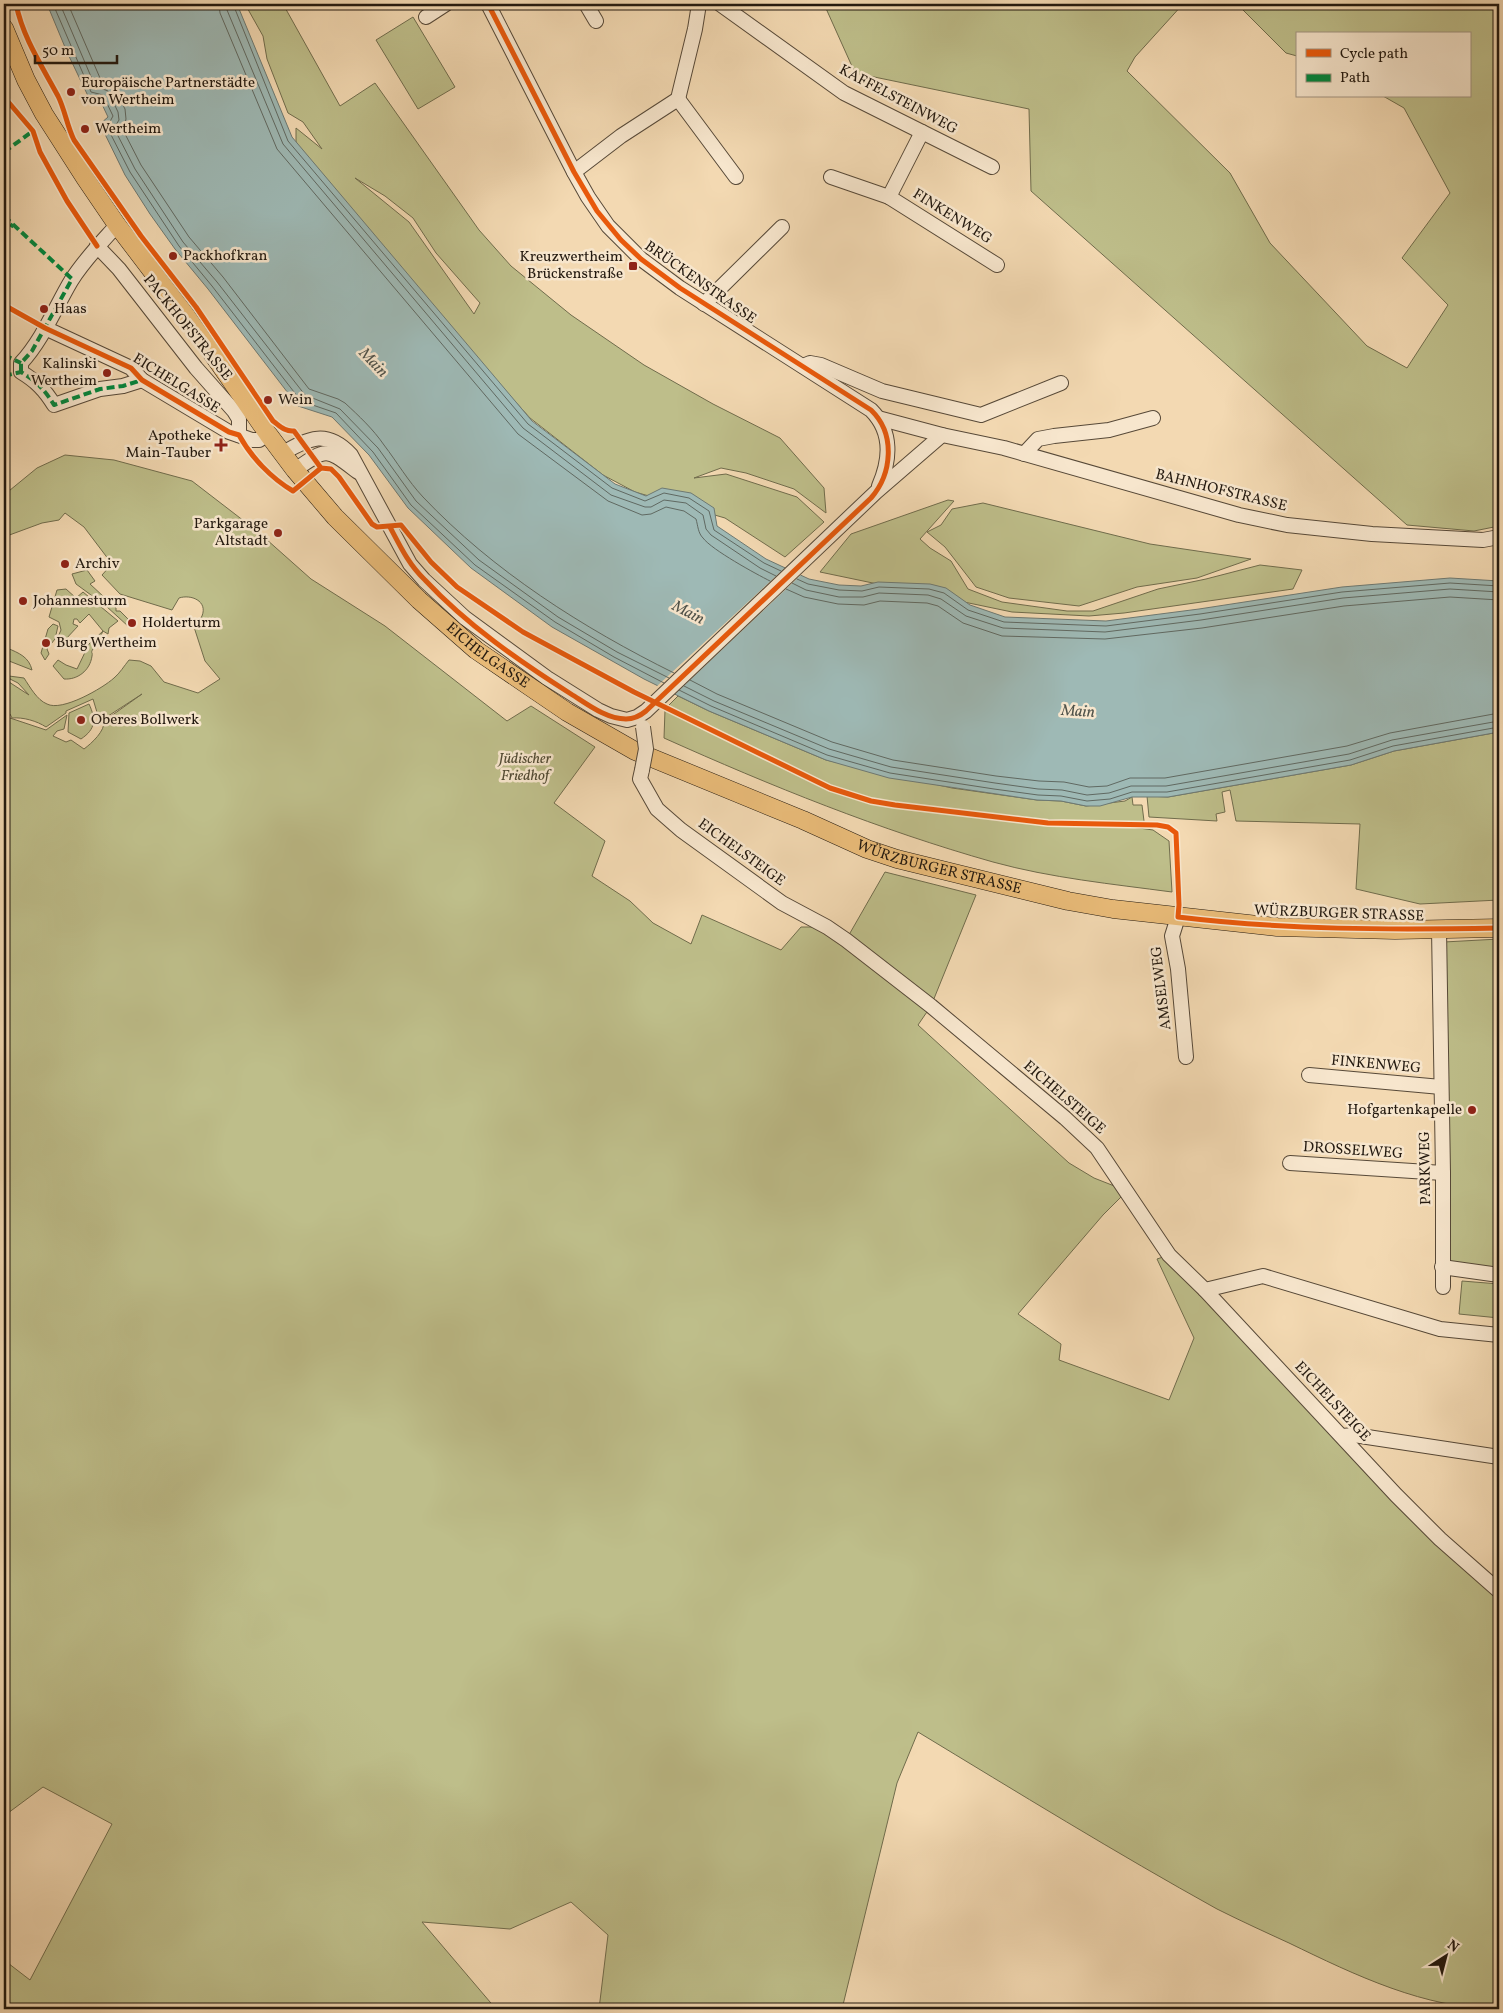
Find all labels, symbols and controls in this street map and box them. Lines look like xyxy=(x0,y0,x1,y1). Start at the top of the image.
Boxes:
scale bar xyxy=(35,32,118,64)
legend xyxy=(1296,32,1470,98)
text: 50 m xyxy=(42,41,74,62)
text: Cycle path xyxy=(1340,44,1408,65)
street label: KAFFELSTEINWEG xyxy=(835,60,961,140)
text: Path xyxy=(1340,68,1370,89)
place label: Europäische Partnerstädte von Wertheim xyxy=(81,73,255,111)
marker: Europäische Partnerstädte von Wertheim xyxy=(65,86,77,98)
place label: Wertheim xyxy=(95,119,161,140)
marker: Wertheim xyxy=(79,123,91,135)
street label: FINKENWEG xyxy=(908,184,996,250)
street label: BRÜCKENSTRASSE xyxy=(640,236,760,330)
place label: Packhofkran xyxy=(183,246,267,267)
place label: Kreuzwertheim Brückenstraße xyxy=(519,247,623,285)
marker: Packhofkran xyxy=(167,250,179,262)
marker: Kreuzwertheim Brückenstraße xyxy=(627,260,639,272)
street label: PACKHOFSTRASSE xyxy=(138,270,236,386)
place label: Haas xyxy=(54,299,87,320)
marker: Haas xyxy=(38,303,50,315)
water label: Main xyxy=(353,343,393,383)
street label: EICHELGASSE xyxy=(128,349,224,419)
place label: Kalinski Wertheim xyxy=(31,354,97,392)
marker: Kalinski Wertheim xyxy=(101,367,113,379)
place label: Wein xyxy=(278,390,312,411)
marker: Wein xyxy=(262,394,274,406)
place label: Apotheke Main-Tauber xyxy=(126,426,211,464)
marker: Apotheke Main-Tauber xyxy=(215,439,227,451)
street label: BAHNHOFSTRASSE xyxy=(1153,464,1289,518)
place label: Parkgarage Altstadt xyxy=(194,514,268,552)
marker: Parkgarage Altstadt xyxy=(272,527,284,539)
place label: Archiv xyxy=(75,554,120,575)
marker: Archiv xyxy=(59,558,71,570)
place label: Johannesturm xyxy=(33,591,127,612)
marker: Johannesturm xyxy=(17,595,29,607)
water label: Main xyxy=(667,595,708,630)
place label: Holderturm xyxy=(142,613,221,634)
marker: Holderturm xyxy=(126,617,138,629)
street label: EICHELGASSE xyxy=(441,618,533,694)
place label: Burg Wertheim xyxy=(56,633,157,654)
marker: Burg Wertheim xyxy=(40,637,52,649)
water label: Main xyxy=(1060,700,1095,724)
place label: Oberes Bollwerk xyxy=(91,710,199,731)
marker: Oberes Bollwerk xyxy=(75,714,87,726)
park label: Jüdischer Friedhof xyxy=(497,749,552,787)
street label: EICHELSTEIGE xyxy=(693,814,789,892)
street label: WÜRZBURGER STRASSE xyxy=(853,835,1024,900)
street label: WÜRZBURGER STRASSE xyxy=(1254,901,1424,927)
street label: AMSELWEG xyxy=(1146,945,1178,1031)
street label: FINKENWEG xyxy=(1330,1051,1422,1079)
street label: EICHELSTEIGE xyxy=(1018,1056,1110,1140)
place label: Hofgartenkapelle xyxy=(1347,1100,1462,1121)
marker: Hofgartenkapelle xyxy=(1466,1104,1478,1116)
street label: PARKWEG xyxy=(1415,1131,1437,1205)
street label: DROSSELWEG xyxy=(1302,1137,1404,1165)
street label: EICHELSTEIGE xyxy=(1289,1357,1375,1447)
north arrow xyxy=(1420,1930,1470,1980)
text: N xyxy=(1443,1936,1462,1957)

